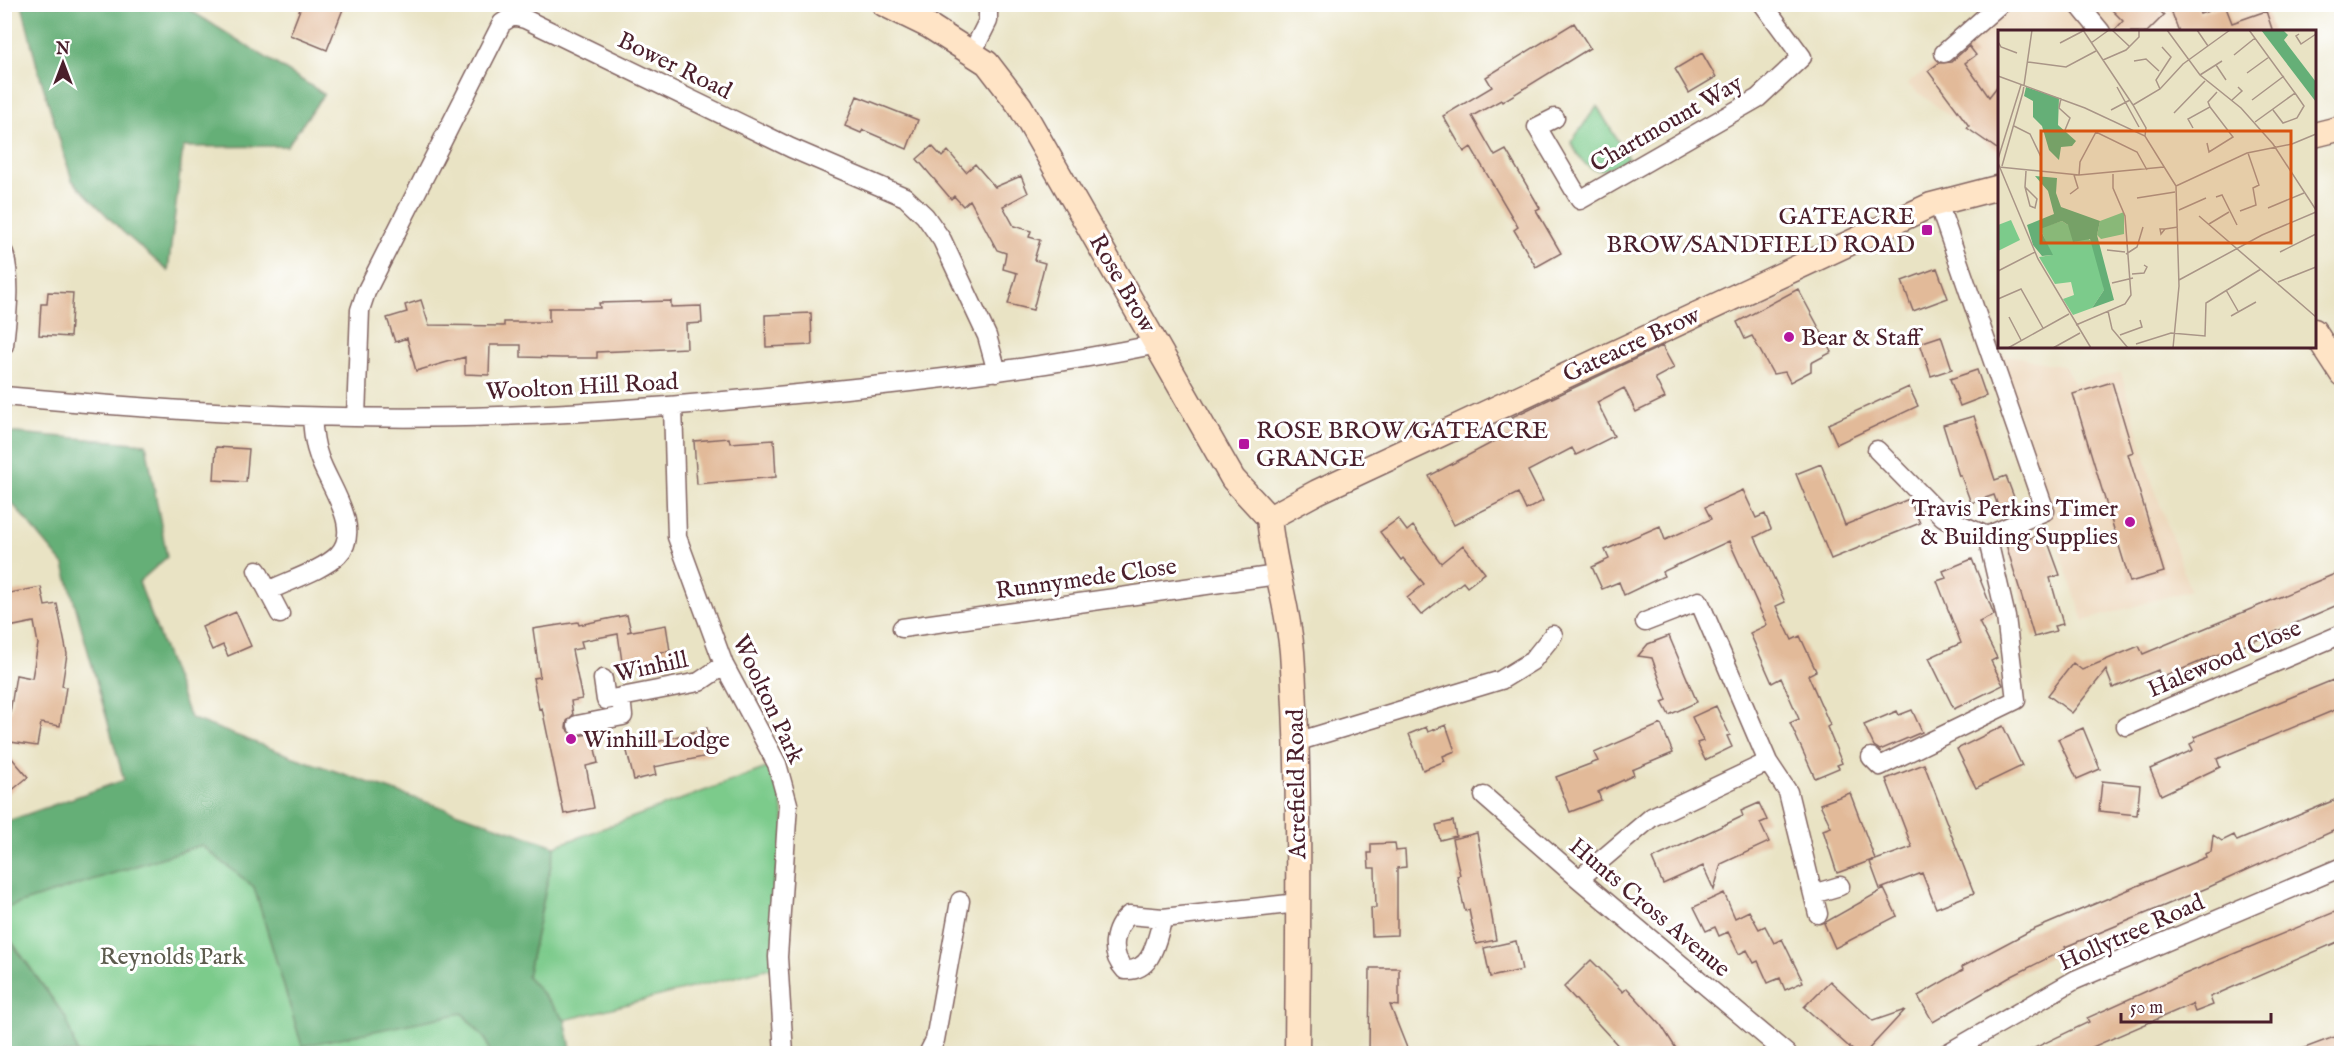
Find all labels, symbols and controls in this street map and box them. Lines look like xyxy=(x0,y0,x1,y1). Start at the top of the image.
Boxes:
street label: Bower Road xyxy=(612,25,737,107)
inset map xyxy=(1998,30,2316,348)
north arrow xyxy=(33,33,93,93)
text: N xyxy=(55,40,70,60)
street label: Chartmount Way xyxy=(1585,68,1749,180)
place label: GATEACRE BROW/SANDFIELD ROAD xyxy=(1606,202,1915,261)
marker: GATEACRE BROW/SANDFIELD ROAD xyxy=(1920,223,1934,237)
street label: Rose Brow xyxy=(1081,229,1163,340)
street label: Gateacre Brow xyxy=(1558,300,1706,391)
place label: Bear & Staff xyxy=(1801,323,1924,354)
marker: Bear & Staff xyxy=(1782,330,1796,344)
street label: Woolton Hill Road xyxy=(485,367,679,408)
place label: ROSE BROW/GATEACRE GRANGE xyxy=(1256,416,1548,475)
marker: ROSE BROW/GATEACRE GRANGE xyxy=(1237,437,1251,451)
place label: Travis Perkins Timer & Building Supplies xyxy=(1911,494,2118,553)
marker: Travis Perkins Timer & Building Supplies xyxy=(2123,515,2137,529)
street label: Runnymede Close xyxy=(994,551,1179,608)
street label: Halewood Close xyxy=(2143,613,2306,706)
street label: Woolton Park xyxy=(724,630,811,769)
street label: Winhill xyxy=(612,644,691,690)
street label: Acrefield Road xyxy=(1281,708,1314,860)
place label: Winhill Lodge xyxy=(583,725,730,756)
marker: Winhill Lodge xyxy=(564,732,578,746)
street label: Hunts Cross Avenue xyxy=(1562,831,1736,985)
street label: Hollytree Road xyxy=(2054,887,2209,979)
park label: Reynolds Park xyxy=(99,942,245,973)
scale bar xyxy=(2121,986,2271,1024)
text: 50 m xyxy=(2130,997,2163,1020)

